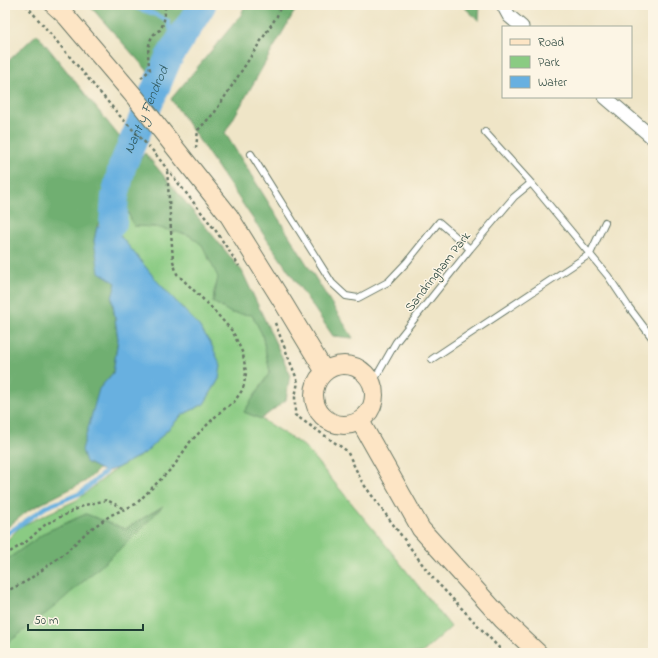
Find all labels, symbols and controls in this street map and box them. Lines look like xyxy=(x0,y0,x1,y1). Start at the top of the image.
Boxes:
legend xyxy=(502,26,632,98)
text: Road xyxy=(538,34,564,52)
text: Park xyxy=(538,54,560,72)
water label: Nant y Fendrod xyxy=(118,62,175,157)
text: Water xyxy=(538,74,567,92)
street label: Sandringham Park xyxy=(401,228,476,317)
scale bar xyxy=(28,606,143,632)
text: 50 m xyxy=(34,612,58,630)

